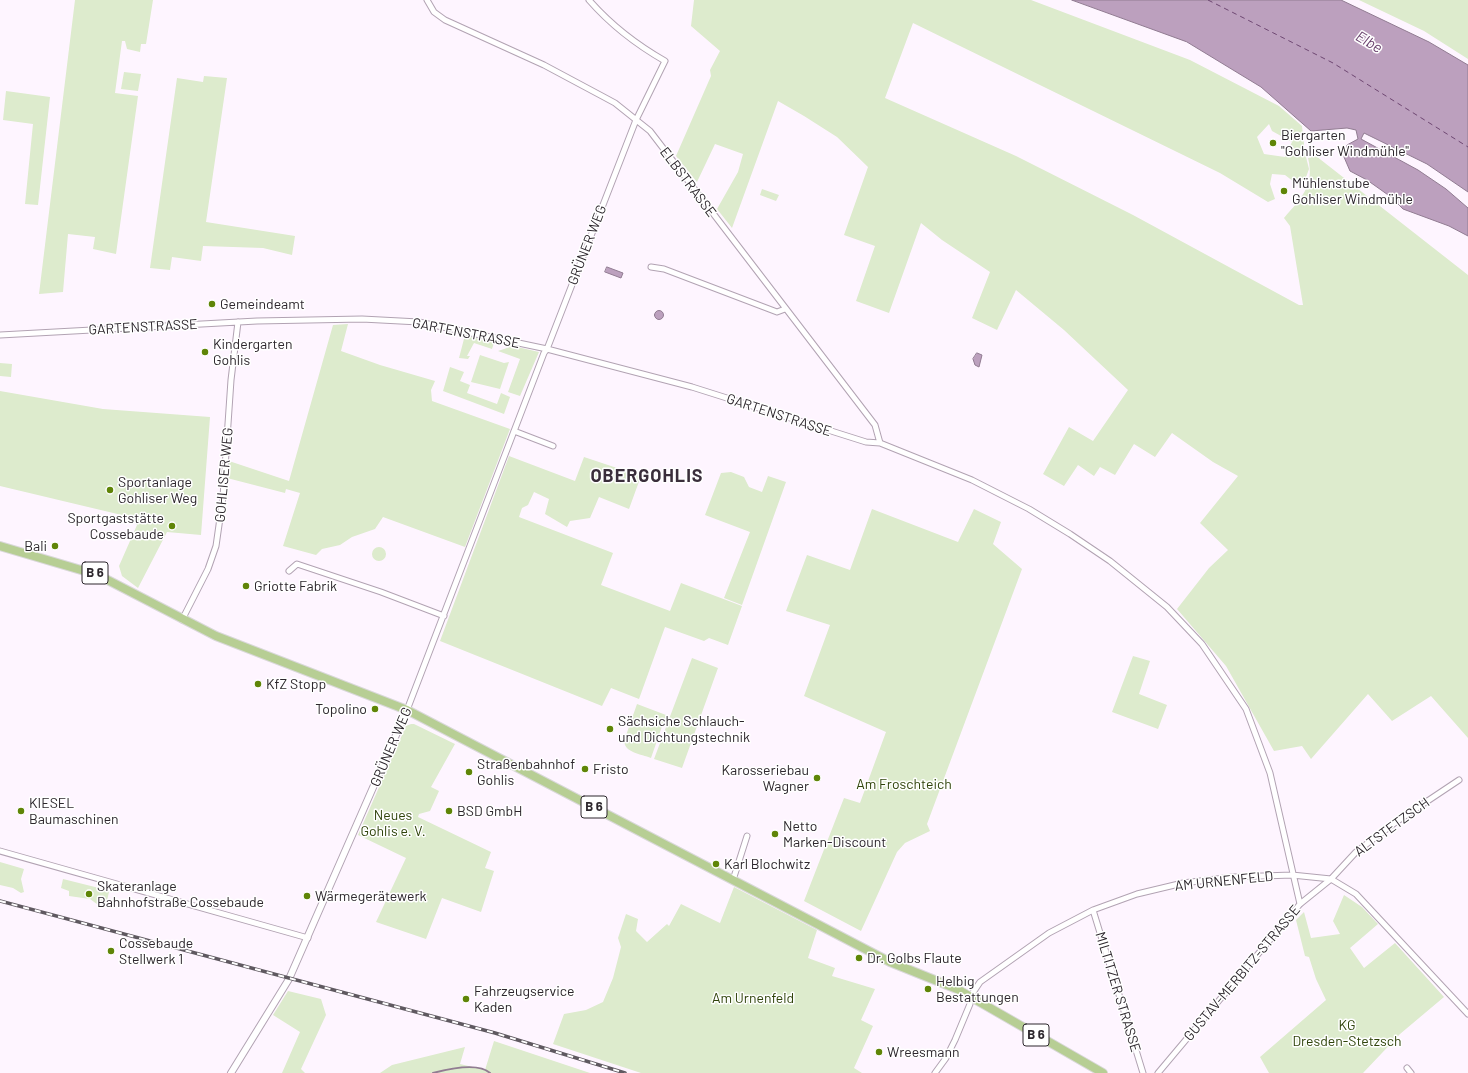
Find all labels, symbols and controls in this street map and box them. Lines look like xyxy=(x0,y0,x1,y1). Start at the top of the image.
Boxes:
water label: Elbe xyxy=(1352,27,1386,57)
place label: Biergarten "Gohliser Windmühle" xyxy=(1281,127,1409,160)
marker: Biergarten "Gohliser Windmühle" xyxy=(1268,138,1278,148)
street label: ELBSTRASSE xyxy=(656,144,720,220)
place label: Mühlenstube Gohliser Windmühle xyxy=(1292,175,1413,208)
marker: Mühlenstube Gohliser Windmühle xyxy=(1279,186,1289,196)
street label: GRÜNER WEG xyxy=(564,203,610,287)
place label: Gemeindeamt xyxy=(220,296,305,312)
marker: Gemeindeamt xyxy=(207,299,217,309)
street label: GARTENSTRASSE xyxy=(411,314,521,352)
street label: GARTENSTRASSE xyxy=(88,316,198,338)
place label: Kindergarten Gohlis xyxy=(213,336,292,368)
marker: Kindergarten Gohlis xyxy=(200,347,210,357)
street label: GARTENSTRASSE xyxy=(724,390,834,440)
street label: GOHLISER WEG xyxy=(211,427,237,523)
district label: OBERGOHLIS xyxy=(590,465,704,487)
place label: Sportanlage Gohliser Weg xyxy=(118,474,197,506)
marker: Sportanlage Gohliser Weg xyxy=(105,485,115,495)
place label: Sportgaststätte Cossebaude xyxy=(67,510,164,542)
marker: Sportgaststätte Cossebaude xyxy=(167,521,177,531)
place label: Bali xyxy=(24,538,47,554)
marker: Bali xyxy=(50,541,60,551)
road number: B 6 xyxy=(82,562,108,584)
place label: Griotte Fabrik xyxy=(254,578,337,594)
marker: Griotte Fabrik xyxy=(241,581,251,591)
place label: KfZ Stopp xyxy=(266,676,326,692)
marker: KfZ Stopp xyxy=(253,679,263,689)
place label: Topolino xyxy=(315,701,367,717)
marker: Topolino xyxy=(370,704,380,714)
street label: GRÜNER WEG xyxy=(367,705,415,789)
place label: Sächsiche Schlauch- und Dichtungstechnik xyxy=(618,713,750,746)
marker: Sächsiche Schlauch- und Dichtungstechnik xyxy=(605,724,615,734)
place label: Straßenbahnhof Gohlis xyxy=(477,756,575,788)
place label: Fristo xyxy=(593,761,629,777)
place label: Karosseriebau Wagner xyxy=(721,762,809,794)
marker: Fristo xyxy=(580,764,590,774)
marker: Straßenbahnhof Gohlis xyxy=(464,767,474,777)
marker: Karosseriebau Wagner xyxy=(812,773,822,783)
park label: Am Froschteich xyxy=(856,776,952,792)
street label: ALTSTETZSCH xyxy=(1351,794,1433,860)
place label: KIESEL Baumaschinen xyxy=(29,795,119,828)
road number: B 6 xyxy=(581,796,607,818)
place label: BSD GmbH xyxy=(457,803,522,819)
marker: KIESEL Baumaschinen xyxy=(16,806,26,816)
marker: BSD GmbH xyxy=(444,806,454,816)
park label: Neues Gohlis e. V. xyxy=(360,807,426,840)
place label: Netto Marken-Discount xyxy=(783,818,886,850)
marker: Netto Marken-Discount xyxy=(770,829,780,839)
place label: Karl Blochwitz xyxy=(724,856,810,872)
marker: Karl Blochwitz xyxy=(711,859,721,869)
street label: AM URNENFELD xyxy=(1174,867,1274,895)
place label: Skateranlage Bahnhofstraße Cossebaude xyxy=(97,878,264,910)
place label: Wärmegerätewerk xyxy=(315,888,427,904)
marker: Skateranlage Bahnhofstraße Cossebaude xyxy=(84,889,94,899)
marker: Wärmegerätewerk xyxy=(302,891,312,901)
street label: GUSTAV-MERBITZ-STRASSE xyxy=(1180,902,1304,1044)
street label: MILTITZER STRASSE xyxy=(1092,930,1144,1054)
place label: Cossebaude Stellwerk 1 xyxy=(119,935,193,968)
marker: Cossebaude Stellwerk 1 xyxy=(106,946,116,956)
place label: Dr. Golbs Flaute xyxy=(867,950,962,966)
marker: Dr. Golbs Flaute xyxy=(854,953,864,963)
place label: Helbig Bestattungen xyxy=(936,973,1019,1006)
place label: Fahrzeugservice Kaden xyxy=(474,983,575,1016)
marker: Helbig Bestattungen xyxy=(923,984,933,994)
park label: Am Urnenfeld xyxy=(712,990,794,1006)
marker: Fahrzeugservice Kaden xyxy=(461,994,471,1004)
park label: KG Dresden-Stetzsch xyxy=(1292,1017,1402,1050)
road number: B 6 xyxy=(1023,1024,1049,1046)
place label: Wreesmann xyxy=(887,1044,960,1060)
marker: Wreesmann xyxy=(874,1047,884,1057)

